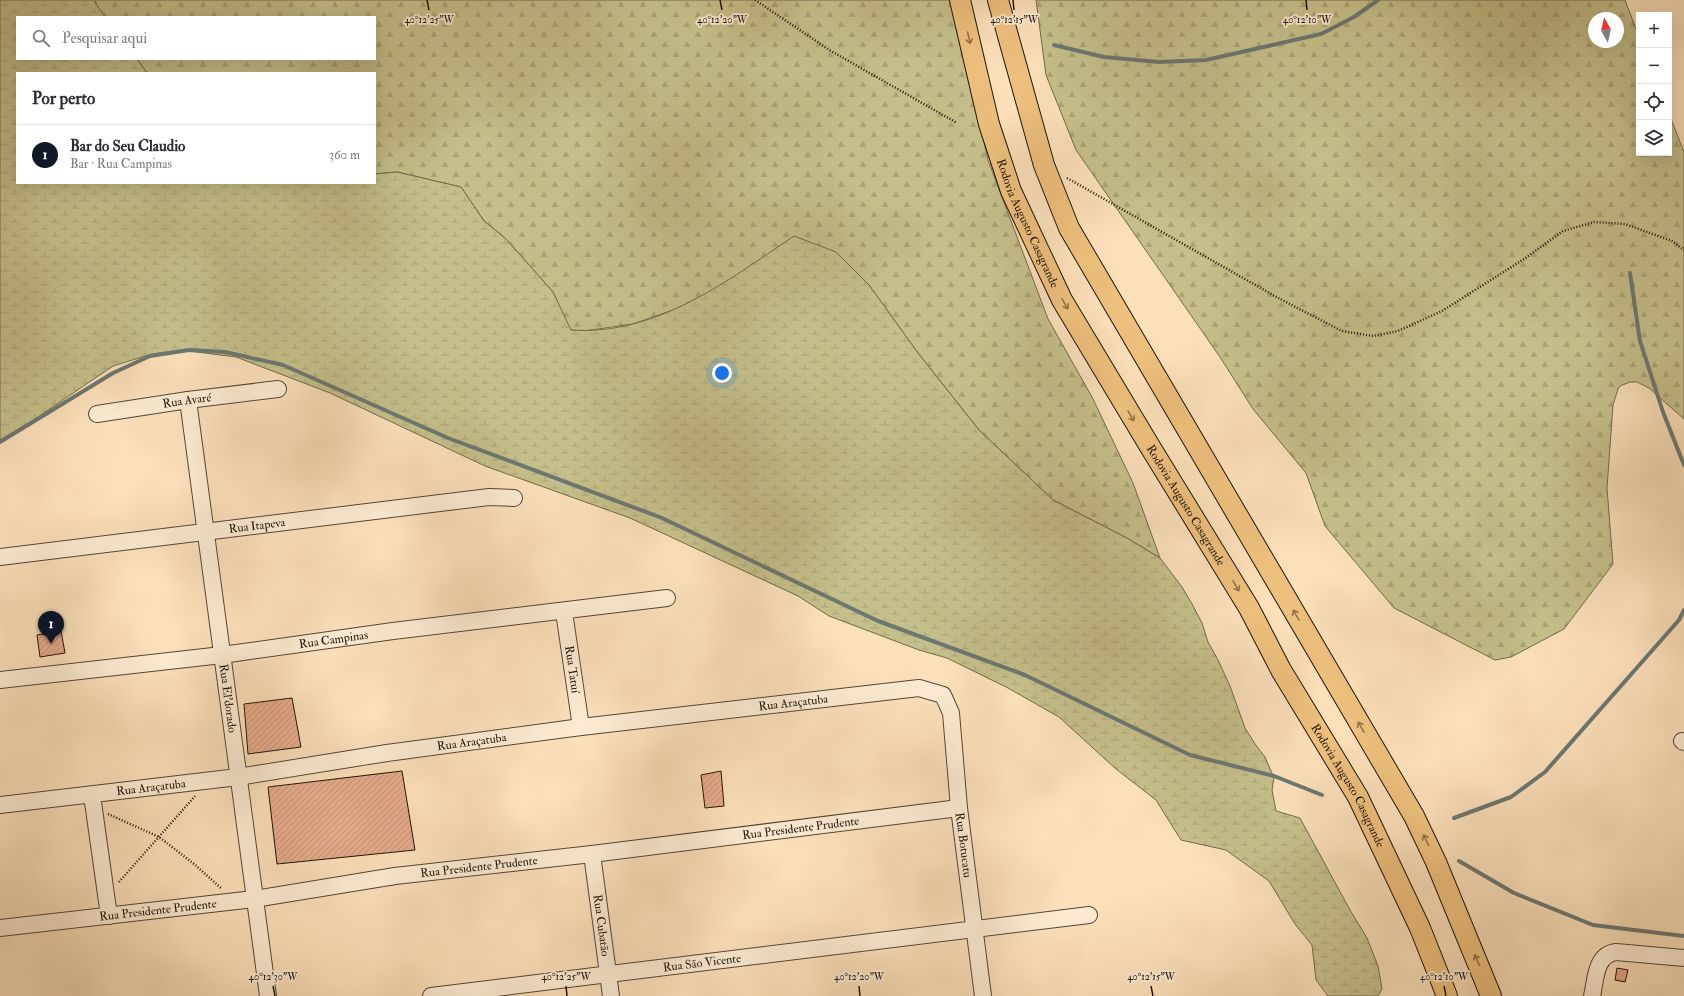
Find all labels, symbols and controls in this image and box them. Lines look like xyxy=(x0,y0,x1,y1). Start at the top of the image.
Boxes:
north arrow xyxy=(1588,12,1624,48)
map controls xyxy=(1636,12,1672,156)
button: + xyxy=(1636,12,1672,48)
text: 40°12'25"W xyxy=(404,14,454,26)
text: 40°12'20"W xyxy=(697,14,748,26)
text: 40°12'15"W xyxy=(990,14,1039,26)
text: 40°12'10"W xyxy=(1283,14,1332,26)
search box xyxy=(16,16,376,60)
icon: search xyxy=(30,27,52,49)
text: Pesquisar aqui xyxy=(62,29,147,48)
one-way arrow xyxy=(966,31,973,44)
button: − xyxy=(1636,48,1672,84)
button: locate xyxy=(1636,84,1672,120)
text: Por perto xyxy=(32,88,95,109)
button: layers xyxy=(1636,120,1672,156)
text: Bar do Seu Claudio xyxy=(70,137,185,156)
text: 1 xyxy=(43,147,47,163)
text: 360 m xyxy=(329,147,360,163)
text: Bar · Rua Campinas xyxy=(70,156,172,172)
street label: Rodovia Augusto Casagrande xyxy=(993,157,1063,290)
one-way arrow xyxy=(1061,298,1069,310)
your location xyxy=(712,363,732,383)
street label: Rua Avaré xyxy=(162,390,213,411)
one-way arrow xyxy=(1128,410,1136,422)
street label: Rodovia Augusto Casagrande xyxy=(1143,442,1229,568)
street label: Rua Itapeva xyxy=(228,514,287,536)
one-way arrow xyxy=(1232,580,1240,591)
one-way arrow xyxy=(1291,609,1299,621)
pin: 1 xyxy=(38,611,64,644)
street label: Rua Campinas xyxy=(298,627,369,652)
street label: Rua Tatuí xyxy=(562,645,584,695)
street label: Rua El'dorado xyxy=(216,663,240,734)
street label: Rua Araçatuba xyxy=(758,691,830,714)
street label: Rodovia Augusto Casagrande xyxy=(1308,721,1388,850)
one-way arrow xyxy=(1357,721,1365,733)
street label: Rua Araçatuba xyxy=(436,729,508,754)
street label: Rua Araçatuba xyxy=(115,776,188,799)
street label: Rua Botucatu xyxy=(952,812,975,879)
street label: Rua Presidente Prudente xyxy=(741,813,860,843)
one-way arrow xyxy=(1422,835,1429,847)
street label: Rua Presidente Prudente xyxy=(420,853,538,881)
street label: Rua Cubatão xyxy=(590,893,613,958)
street label: Rua Presidente Prudente xyxy=(99,896,217,924)
street label: Rua São Vicente xyxy=(662,950,742,975)
one-way arrow xyxy=(1473,954,1480,966)
text: 40°12'30"W xyxy=(249,971,298,983)
text: 40°12'25"W xyxy=(541,971,591,983)
text: 40°12'20"W xyxy=(834,971,885,983)
text: 40°12'15"W xyxy=(1127,971,1176,983)
text: 40°12'10"W xyxy=(1420,971,1469,983)

